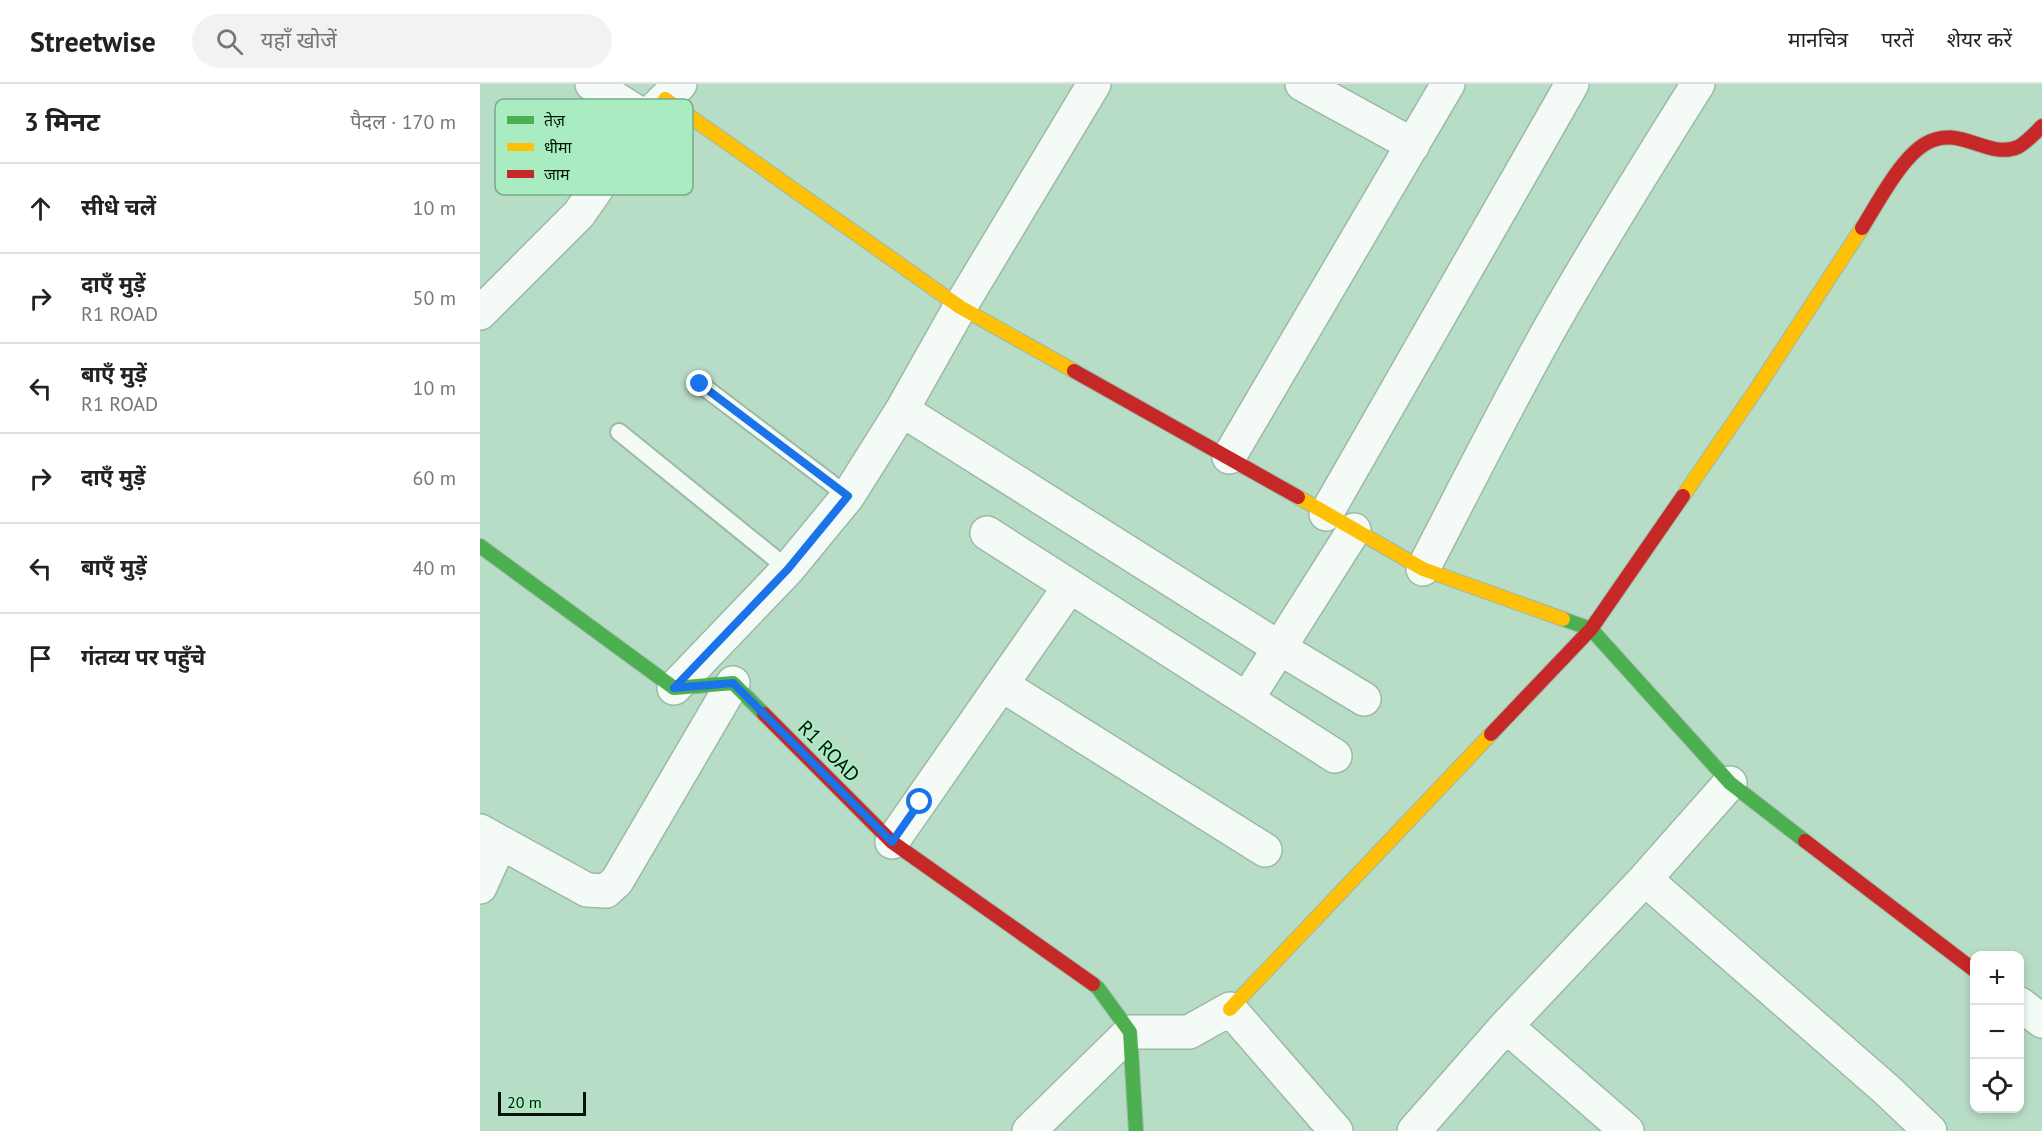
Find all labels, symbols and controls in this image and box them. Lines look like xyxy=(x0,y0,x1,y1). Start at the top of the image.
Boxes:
search box xyxy=(192,14,612,68)
text: Streetwise xyxy=(30,23,156,60)
icon: search xyxy=(213,25,246,58)
text: यहाँ खोजें xyxy=(261,26,337,54)
text: मानचित्र xyxy=(1788,26,1848,53)
text: परतें xyxy=(1881,26,1914,53)
text: शेयर करें xyxy=(1947,26,2012,53)
legend xyxy=(495,99,693,195)
text: 3 मिनट xyxy=(24,105,100,138)
text: पैदल · 170 m xyxy=(350,109,456,135)
text: तेज़ xyxy=(544,110,566,130)
text: धीमा xyxy=(544,137,573,157)
text: जाम xyxy=(544,164,570,184)
icon: ahead xyxy=(24,192,57,225)
text: सीधे चलें xyxy=(81,193,156,221)
text: 10 m xyxy=(413,195,456,221)
text: दाएँ मुड़ें xyxy=(81,270,146,298)
icon: right xyxy=(24,282,57,315)
text: 50 m xyxy=(413,285,456,311)
text: R1 ROAD xyxy=(81,301,158,327)
text: बाएँ मुड़ें xyxy=(81,360,147,388)
route end xyxy=(686,370,712,396)
icon: left xyxy=(24,372,57,405)
text: 10 m xyxy=(413,375,456,401)
text: R1 ROAD xyxy=(81,391,158,417)
icon: right xyxy=(24,462,57,495)
text: दाएँ मुड़ें xyxy=(81,463,146,491)
text: 60 m xyxy=(413,465,456,491)
icon: left xyxy=(24,552,57,585)
text: बाएँ मुड़ें xyxy=(81,553,147,581)
text: 40 m xyxy=(413,555,456,581)
icon: arrive xyxy=(24,642,57,675)
text: गंतव्य पर पहुँचे xyxy=(81,643,205,671)
street label: R1 ROAD xyxy=(793,715,865,787)
route start xyxy=(906,788,932,814)
map controls xyxy=(1970,951,2024,1113)
button: + xyxy=(1970,951,2024,1005)
button: − xyxy=(1970,1005,2024,1059)
button: locate xyxy=(1970,1059,2024,1113)
scale bar xyxy=(498,1089,586,1116)
text: 20 m xyxy=(507,1092,542,1112)

